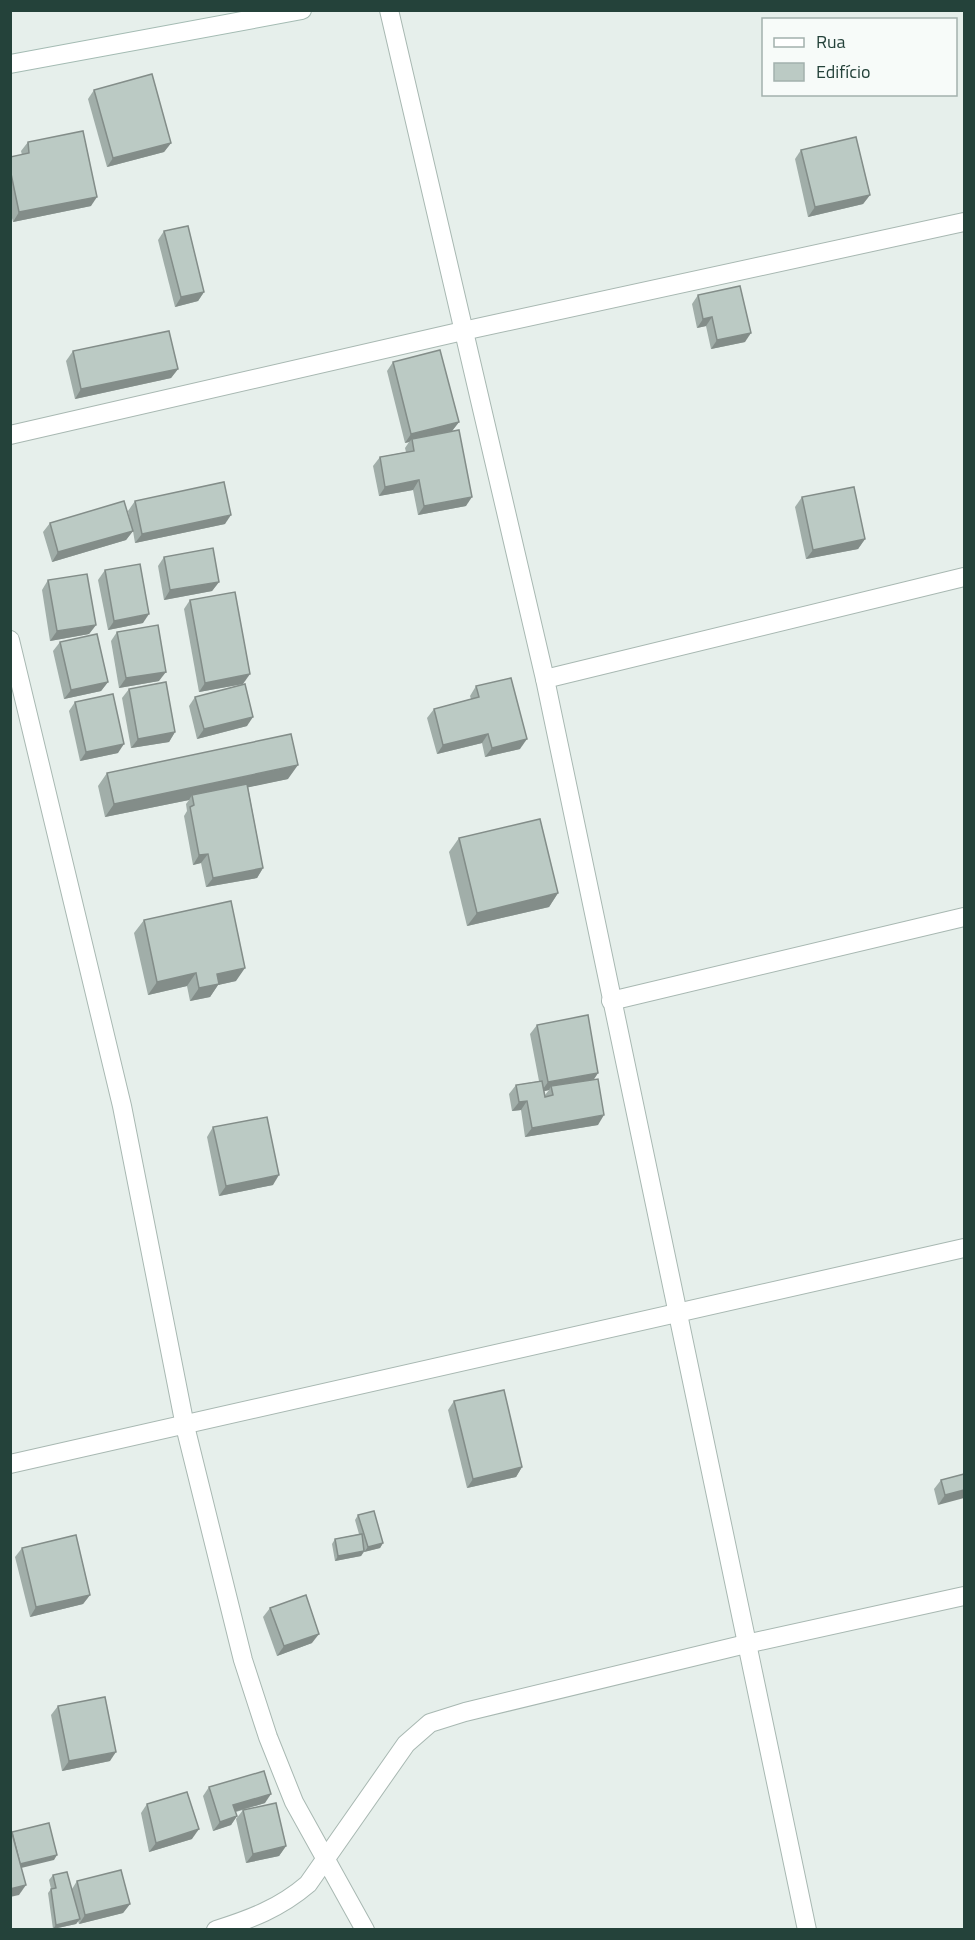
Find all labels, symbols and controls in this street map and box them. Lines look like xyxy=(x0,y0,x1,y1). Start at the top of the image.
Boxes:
legend xyxy=(762,18,957,96)
text: Rua xyxy=(816,28,846,55)
text: Edifício xyxy=(816,58,870,85)

